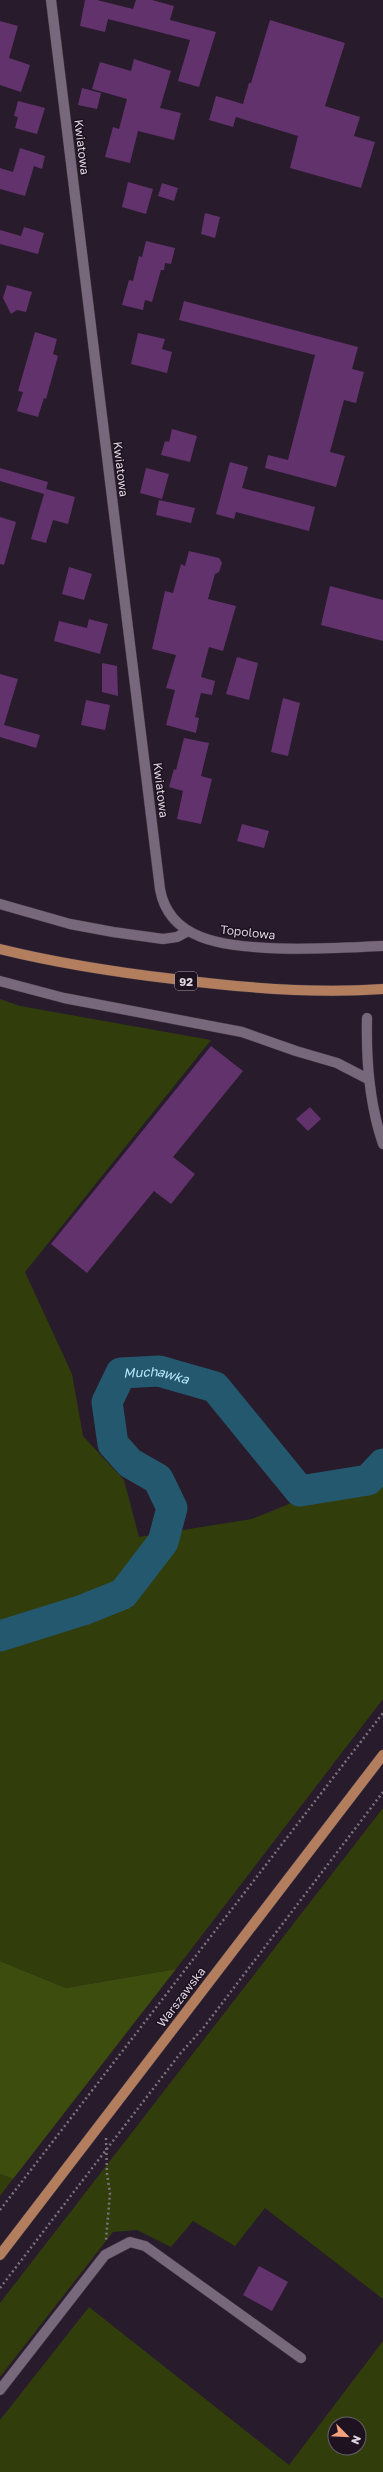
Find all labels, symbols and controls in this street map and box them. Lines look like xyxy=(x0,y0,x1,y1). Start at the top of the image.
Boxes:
street label: Kwiatowa xyxy=(71,118,93,176)
street label: Kwiatowa xyxy=(110,440,132,498)
street label: Kwiatowa xyxy=(150,761,172,819)
street label: Topolowa xyxy=(220,922,276,942)
road number: 92 xyxy=(175,972,197,990)
water label: Muchawka xyxy=(123,1363,191,1387)
street label: Warszawska xyxy=(154,1964,208,2030)
north arrow xyxy=(327,2416,367,2456)
text: N xyxy=(349,2434,364,2447)

